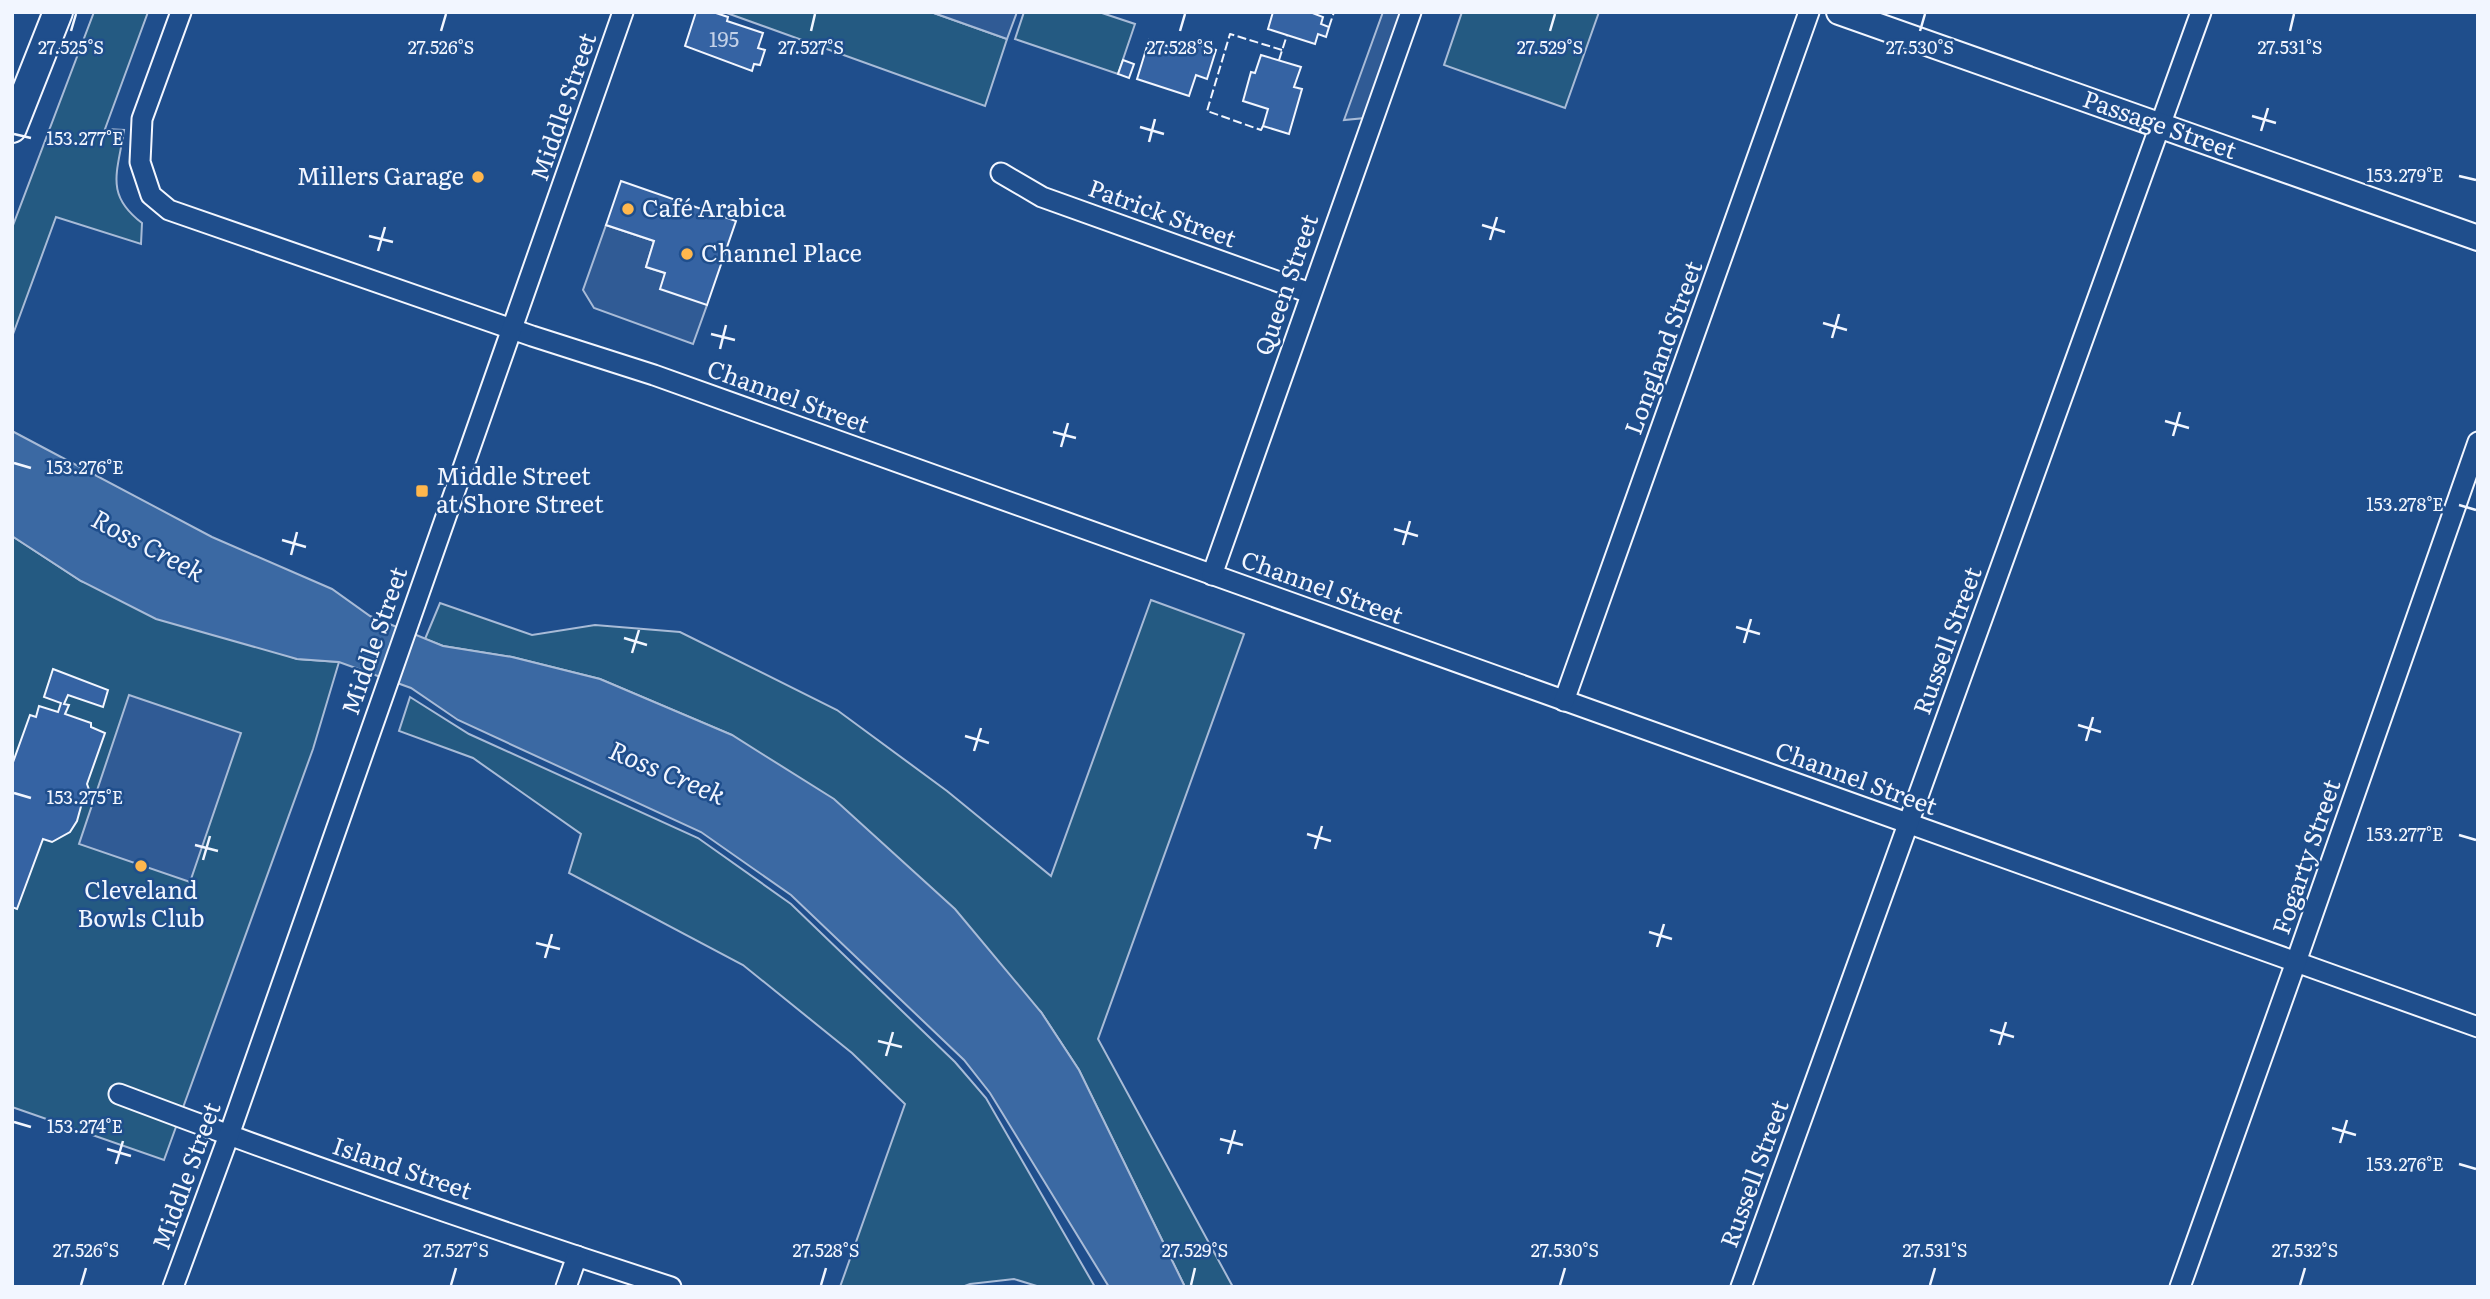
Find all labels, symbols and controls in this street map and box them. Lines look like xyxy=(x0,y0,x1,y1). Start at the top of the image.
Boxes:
house number: 195 xyxy=(709,22,739,53)
street label: Middle Street xyxy=(520,27,603,185)
text: 27.525°S xyxy=(38,33,104,60)
text: 27.526°S xyxy=(408,33,474,60)
text: 27.527°S xyxy=(778,33,844,60)
text: 27.528°S xyxy=(1147,33,1213,60)
text: 27.529°S xyxy=(1517,33,1583,60)
text: 27.530°S xyxy=(1886,33,1954,60)
text: 27.531°S xyxy=(2257,33,2323,60)
street label: Passage Street xyxy=(2079,80,2242,166)
text: 153.277°E xyxy=(47,124,123,151)
place label: Millers Garage xyxy=(297,157,464,192)
text: 153.279°E xyxy=(2366,161,2444,188)
marker: Millers Garage xyxy=(470,169,486,185)
street label: Patrick Street xyxy=(1084,169,1242,255)
place label: Café Arabica xyxy=(642,189,786,224)
marker: Café Arabica xyxy=(620,201,636,217)
street label: Queen Street xyxy=(1244,208,1325,360)
place label: Channel Place xyxy=(701,234,862,269)
marker: Channel Place xyxy=(679,246,695,262)
street label: Longland Street xyxy=(1614,255,1709,439)
street label: Channel Street xyxy=(703,349,875,440)
text: 153.276°E xyxy=(46,453,124,480)
place label: Middle Street at Shore Street xyxy=(436,457,604,520)
marker: Middle Street at Shore Street xyxy=(414,483,430,499)
text: 153.278°E xyxy=(2366,490,2444,517)
water label: Ross Creek xyxy=(86,498,213,590)
street label: Channel Street xyxy=(1237,540,1409,631)
street label: Middle Street xyxy=(331,561,414,719)
street label: Russell Street xyxy=(1903,561,1989,719)
water label: Ross Creek xyxy=(604,729,733,813)
street label: Channel Street xyxy=(1771,731,1943,822)
street label: Fogarty Street xyxy=(2262,774,2348,938)
text: 153.275°E xyxy=(47,783,123,810)
text: 153.277°E xyxy=(2367,820,2443,847)
marker: Cleveland Bowls Club xyxy=(133,858,149,874)
place label: Cleveland Bowls Club xyxy=(77,871,205,934)
street label: Russell Street xyxy=(1710,1094,1796,1252)
street label: Middle Street xyxy=(142,1096,228,1254)
text: 153.274°E xyxy=(47,1112,123,1139)
street label: Island Street xyxy=(328,1126,477,1207)
text: 153.276°E xyxy=(2366,1150,2444,1177)
text: 27.526°S xyxy=(53,1236,119,1263)
text: 27.527°S xyxy=(423,1236,489,1263)
text: 27.528°S xyxy=(793,1236,859,1263)
text: 27.529°S xyxy=(1162,1236,1228,1263)
text: 27.530°S xyxy=(1531,1236,1599,1263)
text: 27.531°S xyxy=(1902,1236,1968,1263)
text: 27.532°S xyxy=(2272,1236,2338,1263)

